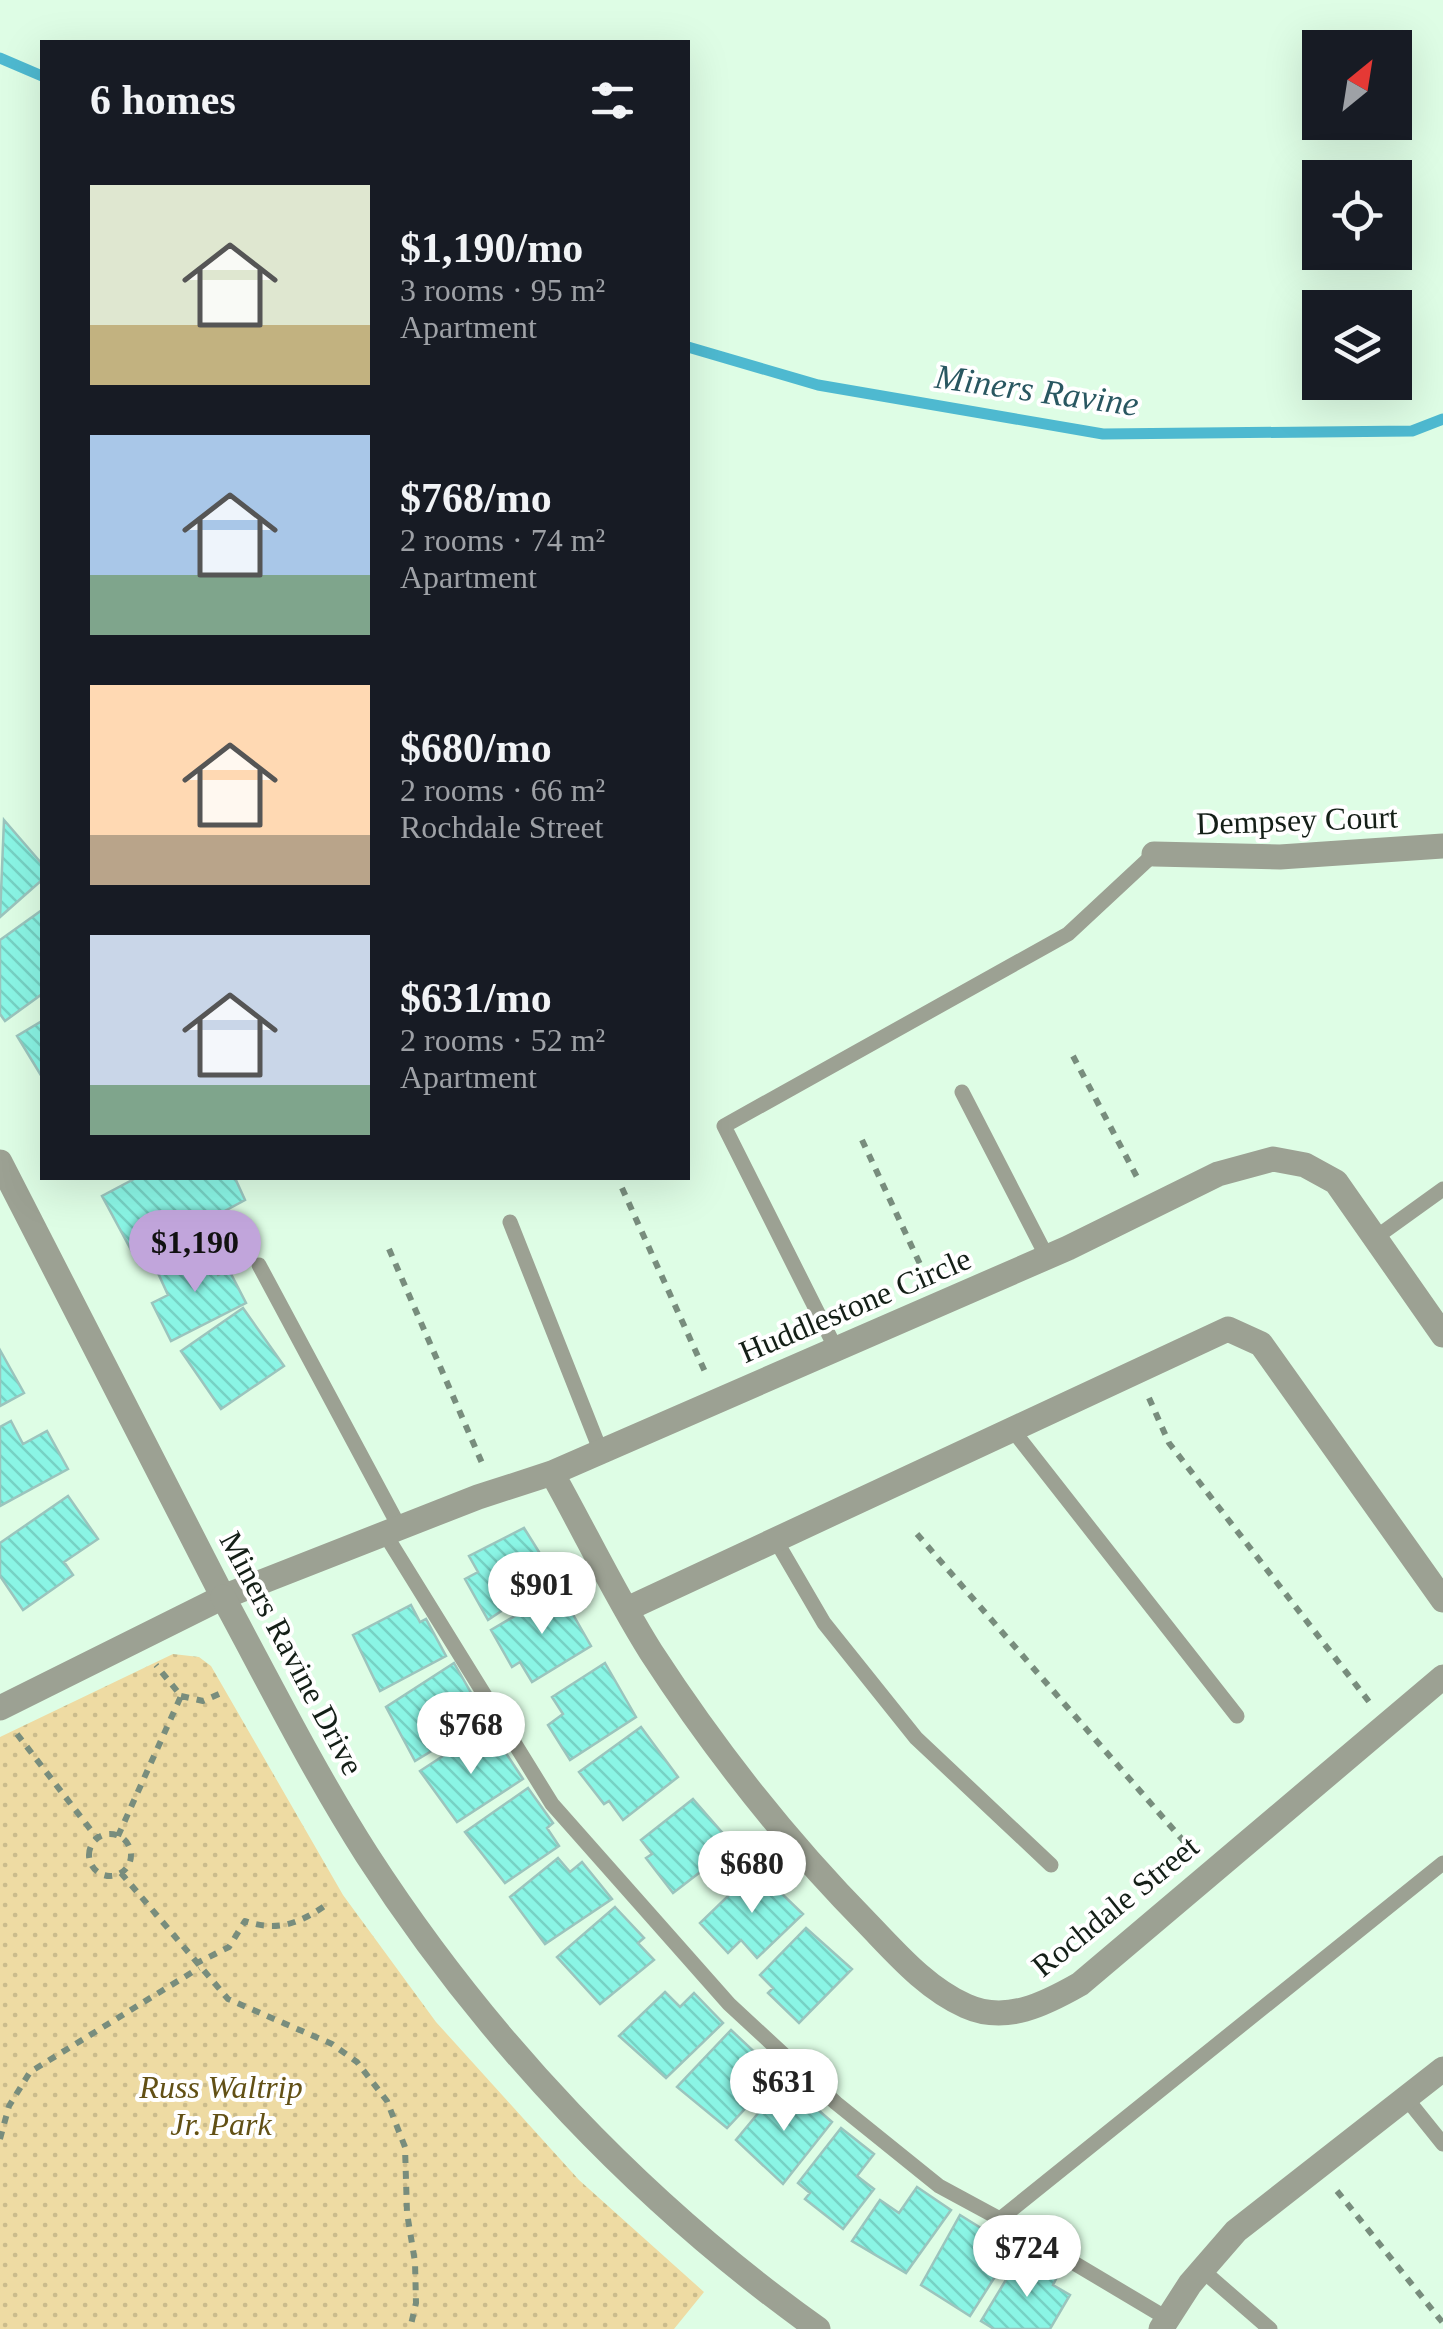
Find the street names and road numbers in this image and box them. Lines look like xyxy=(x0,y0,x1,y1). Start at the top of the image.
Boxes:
street label: Dempsey Court xyxy=(1196,798,1399,842)
street label: Huddlestone Circle xyxy=(734,1240,976,1370)
street label: Miners Ravine Drive xyxy=(213,1525,371,1781)
street label: Rochdale Street xyxy=(1025,1828,1205,1984)

